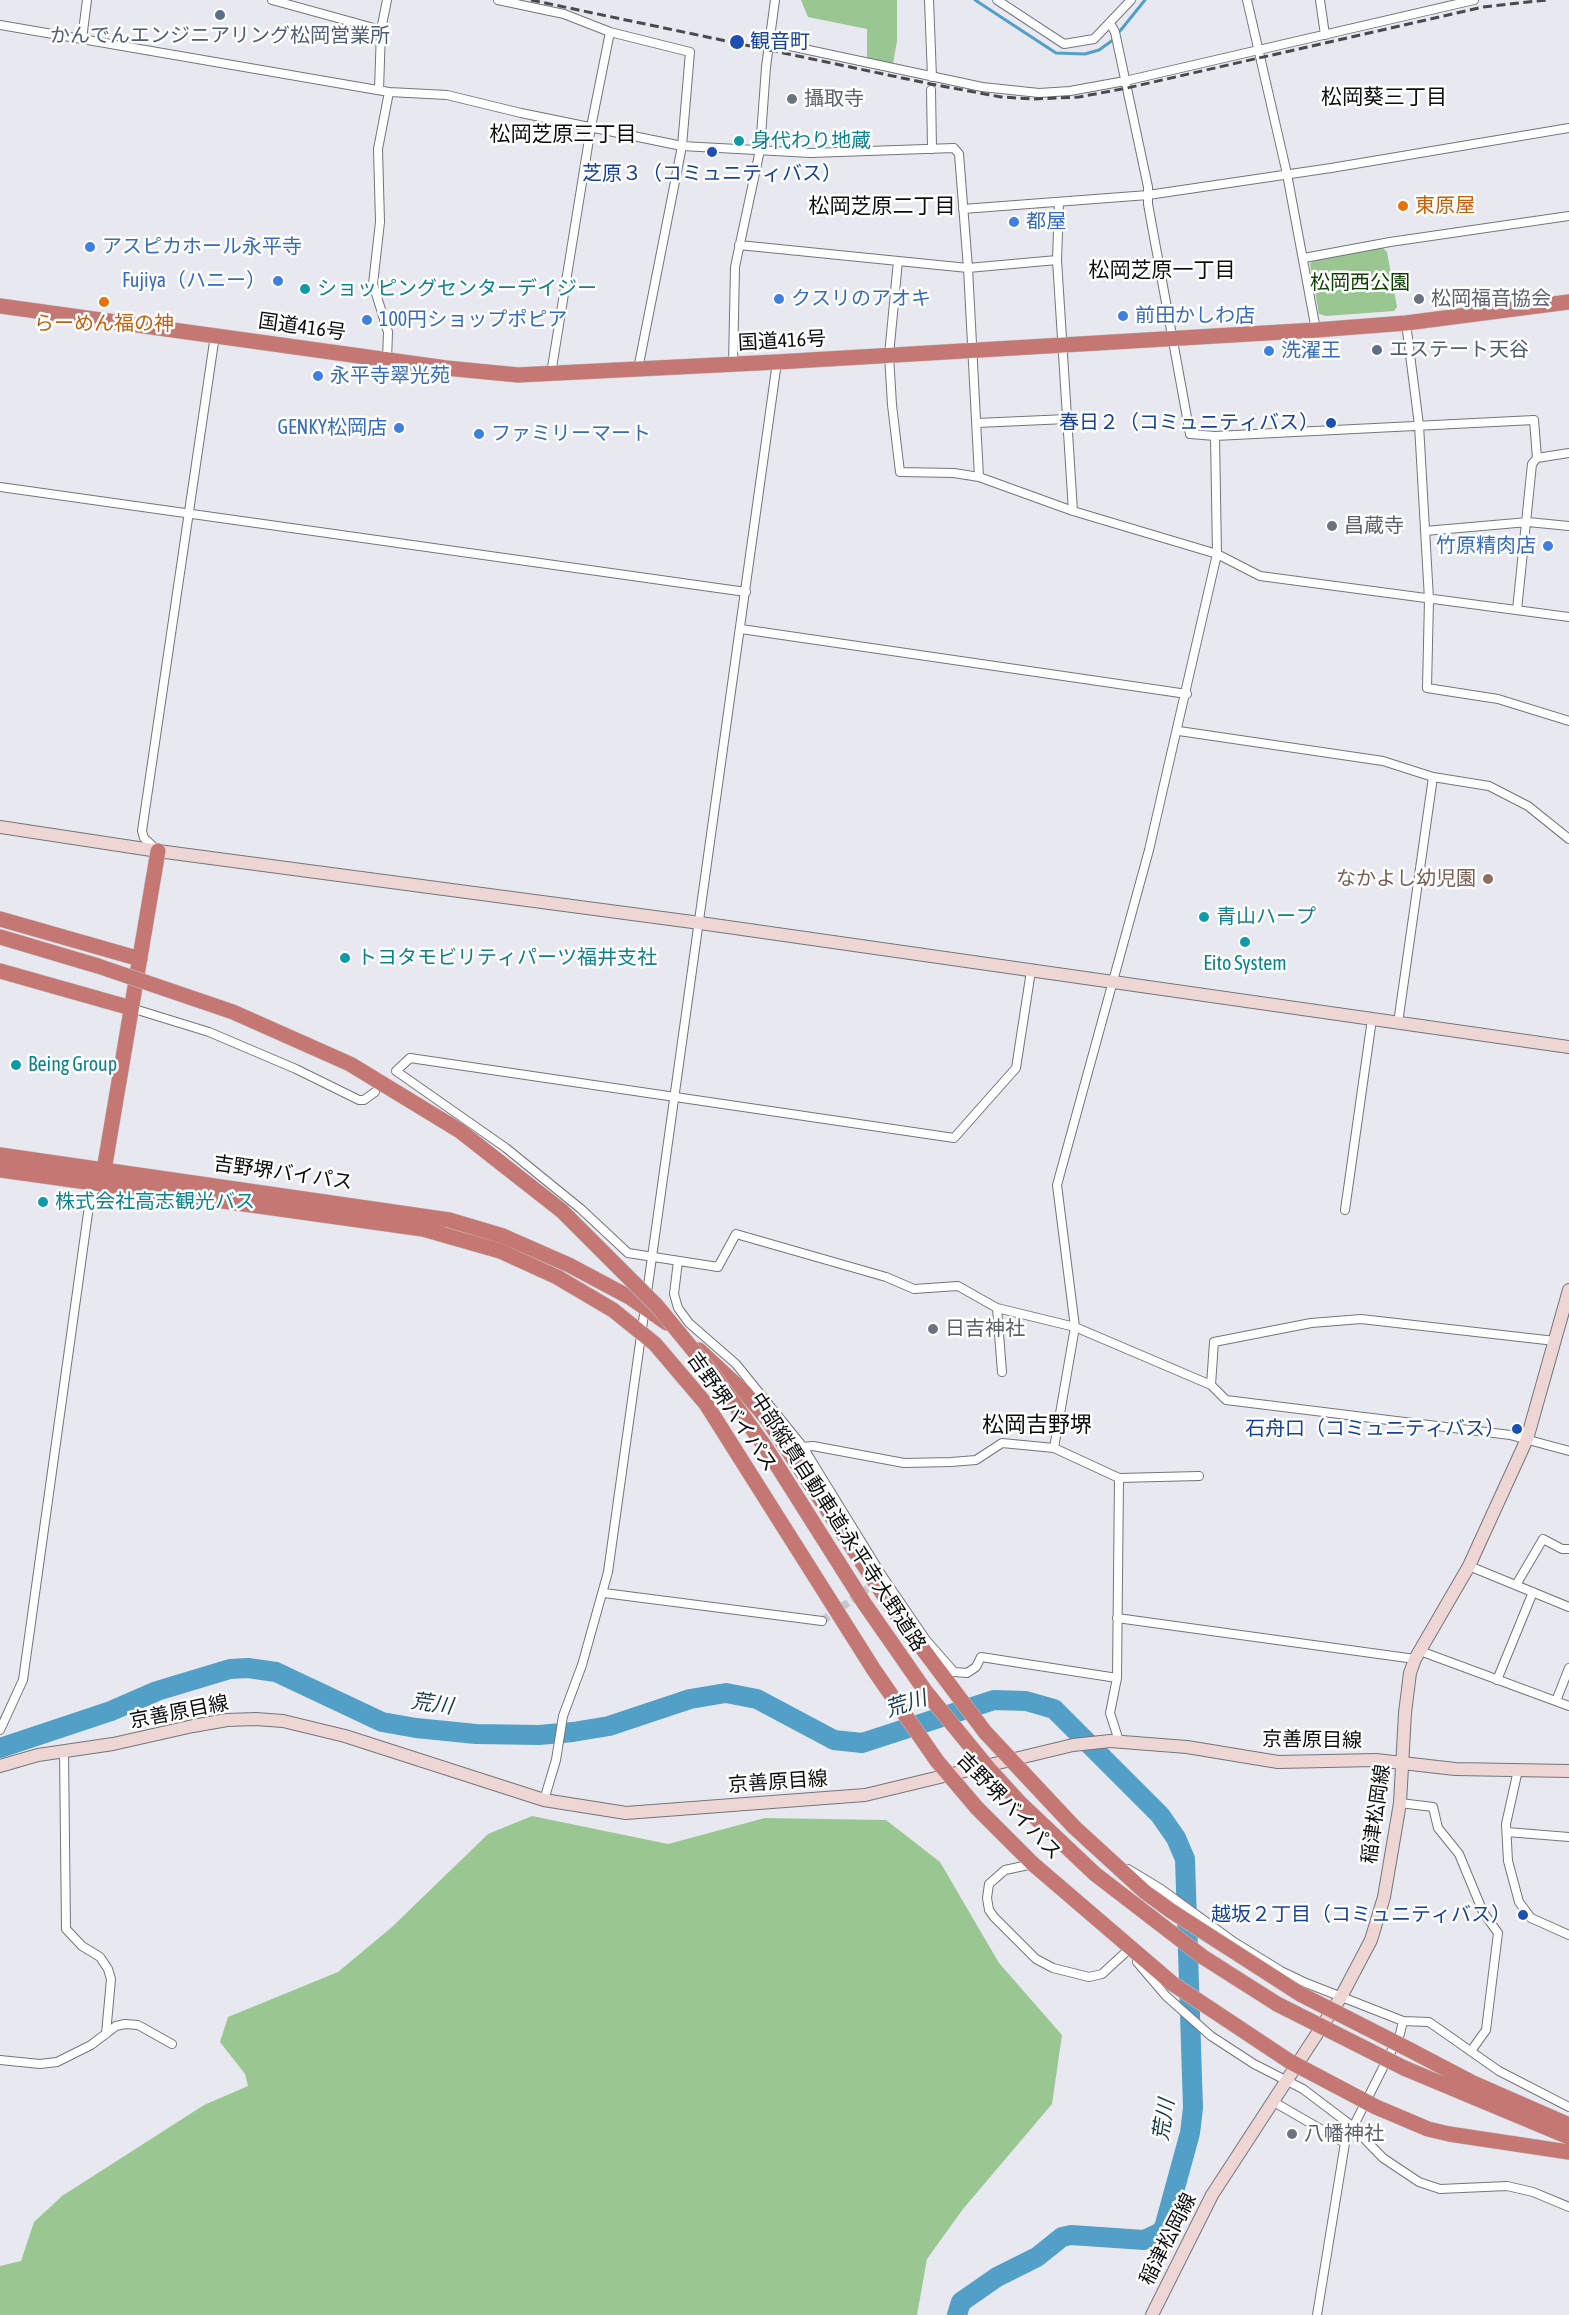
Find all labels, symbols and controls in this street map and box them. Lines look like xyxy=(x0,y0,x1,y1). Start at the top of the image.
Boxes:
marker: かんでんエンジニアリング松岡営業所 xyxy=(213,8,227,22)
place label: かんでんエンジニアリング松岡営業所 xyxy=(50,24,390,48)
place label: 観音町 xyxy=(750,30,810,54)
marker: 観音町 xyxy=(728,33,746,51)
district label: 松岡葵三丁目 xyxy=(1321,84,1447,110)
place label: 攝取寺 xyxy=(804,87,864,111)
marker: 攝取寺 xyxy=(785,92,799,106)
district label: 松岡芝原三丁目 xyxy=(490,121,636,147)
place label: 身代わり地蔵 xyxy=(751,129,871,153)
marker: 身代わり地蔵 xyxy=(732,134,746,148)
marker: 芝原３（コミュニティバス） xyxy=(705,145,719,159)
place label: 芝原３（コミュニティバス） xyxy=(582,162,842,186)
district label: 松岡芝原二丁目 xyxy=(809,193,955,219)
place label: 東原屋 xyxy=(1415,194,1475,218)
marker: 東原屋 xyxy=(1396,199,1410,213)
place label: 都屋 xyxy=(1026,210,1066,234)
marker: 都屋 xyxy=(1007,215,1021,229)
place label: アスピカホール永平寺 xyxy=(102,235,302,259)
marker: アスピカホール永平寺 xyxy=(83,240,97,254)
district label: 松岡芝原一丁目 xyxy=(1089,257,1235,283)
place label: Fujiya（ハニー） xyxy=(122,269,266,293)
park label: 松岡西公園 xyxy=(1310,271,1410,295)
marker: Fujiya（ハニー） xyxy=(271,274,285,288)
place label: ショッピングセンターデイジー xyxy=(317,277,597,301)
marker: ショッピングセンターデイジー xyxy=(298,282,312,296)
place label: クスリのアオキ xyxy=(791,287,931,311)
place label: 松岡福音協会 xyxy=(1431,287,1551,311)
marker: クスリのアオキ xyxy=(772,292,786,306)
marker: 松岡福音協会 xyxy=(1412,292,1426,306)
marker: らーめん福の神 xyxy=(97,295,111,309)
place label: 前田かしわ店 xyxy=(1135,304,1255,328)
place label: 100円ショップポピア xyxy=(379,308,567,332)
street label: 国道416号 xyxy=(257,309,347,345)
marker: 前田かしわ店 xyxy=(1116,309,1130,323)
place label: らーめん福の神 xyxy=(34,312,174,336)
marker: 100円ショップポピア xyxy=(360,313,374,327)
street label: 国道416号 xyxy=(737,327,827,355)
place label: エステート天谷 xyxy=(1389,338,1529,362)
place label: 洗濯王 xyxy=(1281,339,1341,363)
marker: エステート天谷 xyxy=(1370,343,1384,357)
marker: 洗濯王 xyxy=(1262,344,1276,358)
place label: 永平寺翠光苑 xyxy=(330,364,450,388)
marker: 永平寺翠光苑 xyxy=(311,369,325,383)
place label: 春日２（コミュニティバス） xyxy=(1059,411,1319,435)
place label: GENKY松岡店 xyxy=(277,416,387,440)
marker: 春日２（コミュニティバス） xyxy=(1324,416,1338,430)
marker: GENKY松岡店 xyxy=(392,421,406,435)
place label: ファミリーマート xyxy=(491,422,651,446)
marker: ファミリーマート xyxy=(472,427,486,441)
place label: 昌蔵寺 xyxy=(1344,514,1404,538)
marker: 昌蔵寺 xyxy=(1325,519,1339,533)
place label: 竹原精肉店 xyxy=(1436,534,1536,558)
marker: 竹原精肉店 xyxy=(1541,539,1555,553)
place label: なかよし幼児園 xyxy=(1336,867,1476,891)
marker: なかよし幼児園 xyxy=(1481,872,1495,886)
place label: 青山ハープ xyxy=(1216,905,1316,929)
marker: 青山ハープ xyxy=(1197,910,1211,924)
marker: Eito System xyxy=(1238,935,1252,949)
place label: トヨタモビリティパーツ福井支社 xyxy=(357,946,657,970)
marker: トヨタモビリティパーツ福井支社 xyxy=(338,951,352,965)
place label: Eito System xyxy=(1203,952,1287,976)
place label: Being Group xyxy=(28,1053,117,1077)
marker: Being Group xyxy=(9,1058,23,1072)
street label: 吉野堺バイパス xyxy=(212,1151,354,1195)
place label: 株式会社高志観光バス xyxy=(55,1190,255,1214)
marker: 株式会社高志観光バス xyxy=(36,1195,50,1209)
place label: 日吉神社 xyxy=(945,1317,1025,1341)
marker: 日吉神社 xyxy=(926,1322,940,1336)
street label: 吉野堺バイパス xyxy=(682,1348,782,1476)
street label: 中部縦貫自動車道;永平寺大野道路 xyxy=(745,1388,931,1656)
district label: 松岡吉野堺 xyxy=(982,1412,1092,1438)
place label: 石舟口（コミュニティバス） xyxy=(1245,1417,1505,1441)
marker: 石舟口（コミュニティバス） xyxy=(1510,1422,1524,1436)
water label: 荒川 xyxy=(882,1686,930,1722)
water label: 荒川 xyxy=(409,1689,455,1719)
street label: 京善原目線 xyxy=(128,1691,230,1733)
street label: 京善原目線 xyxy=(1262,1727,1362,1753)
street label: 吉野堺バイパス xyxy=(952,1747,1066,1865)
street label: 稲津松岡線 xyxy=(1357,1763,1395,1865)
street label: 京善原目線 xyxy=(727,1767,829,1797)
place label: 越坂２丁目（コミュニティバス） xyxy=(1211,1903,1511,1927)
marker: 越坂２丁目（コミュニティバス） xyxy=(1516,1908,1530,1922)
water label: 荒川 xyxy=(1148,2097,1180,2143)
place label: 八幡神社 xyxy=(1304,2122,1384,2146)
marker: 八幡神社 xyxy=(1285,2127,1299,2141)
street label: 稲津松岡線 xyxy=(1135,2189,1201,2289)

